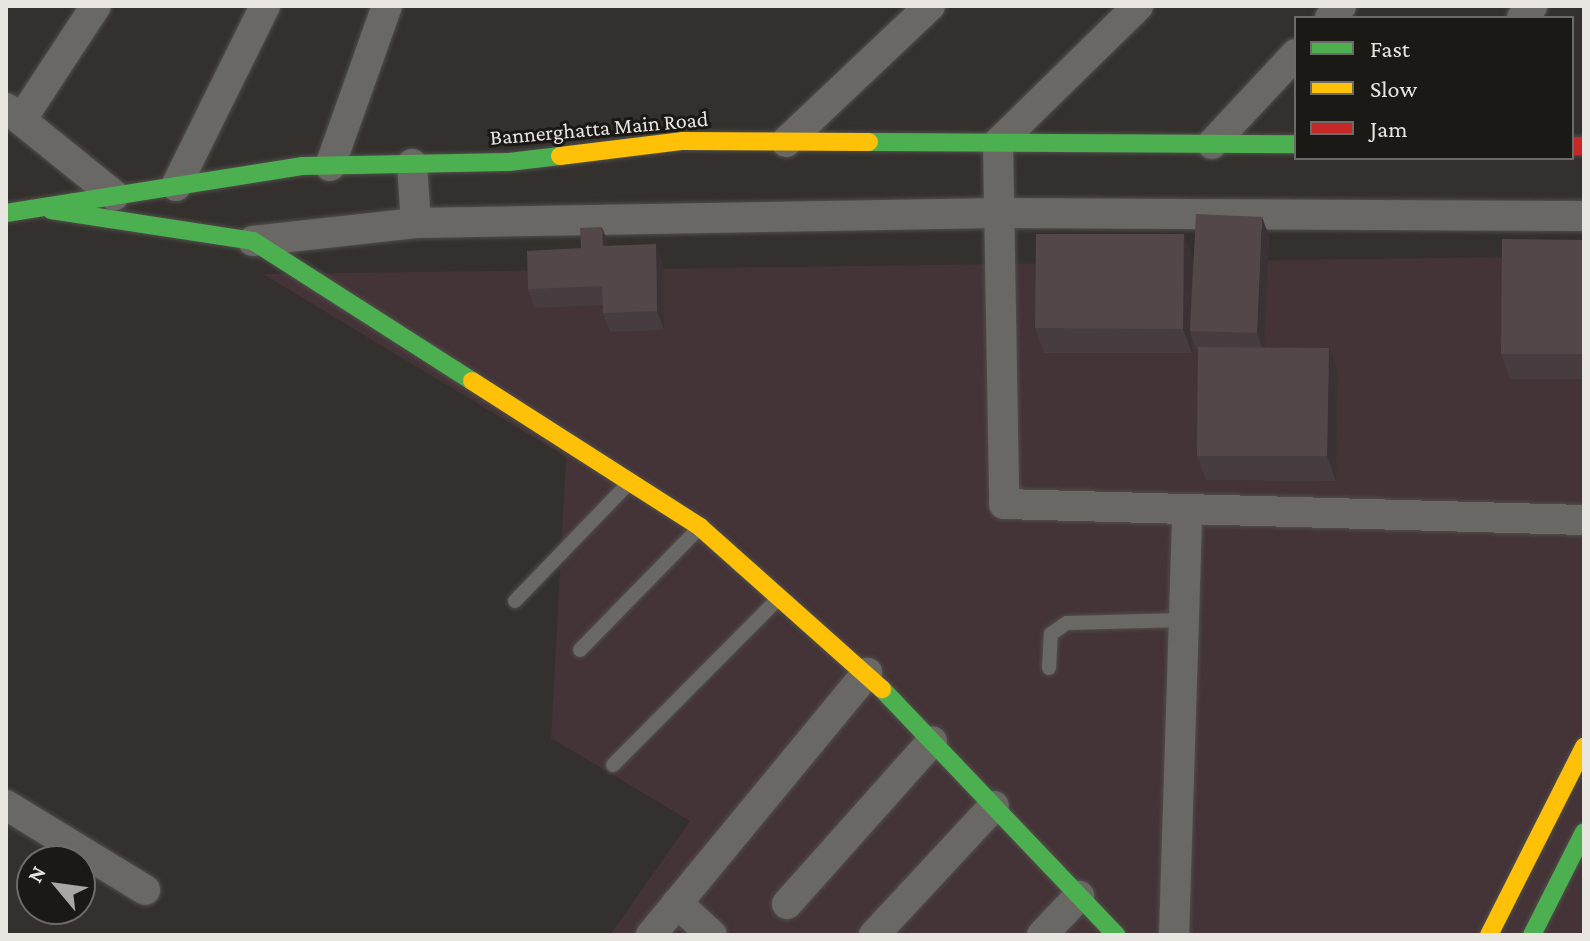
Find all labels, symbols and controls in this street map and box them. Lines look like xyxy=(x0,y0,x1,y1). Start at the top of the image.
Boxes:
legend xyxy=(1294,16,1574,160)
text: Fast xyxy=(1370,35,1410,62)
text: Slow xyxy=(1370,75,1417,102)
street label: Bannerghatta Main Road xyxy=(489,105,709,151)
text: Jam xyxy=(1370,115,1408,142)
north arrow xyxy=(16,845,96,925)
text: N xyxy=(22,861,51,887)

